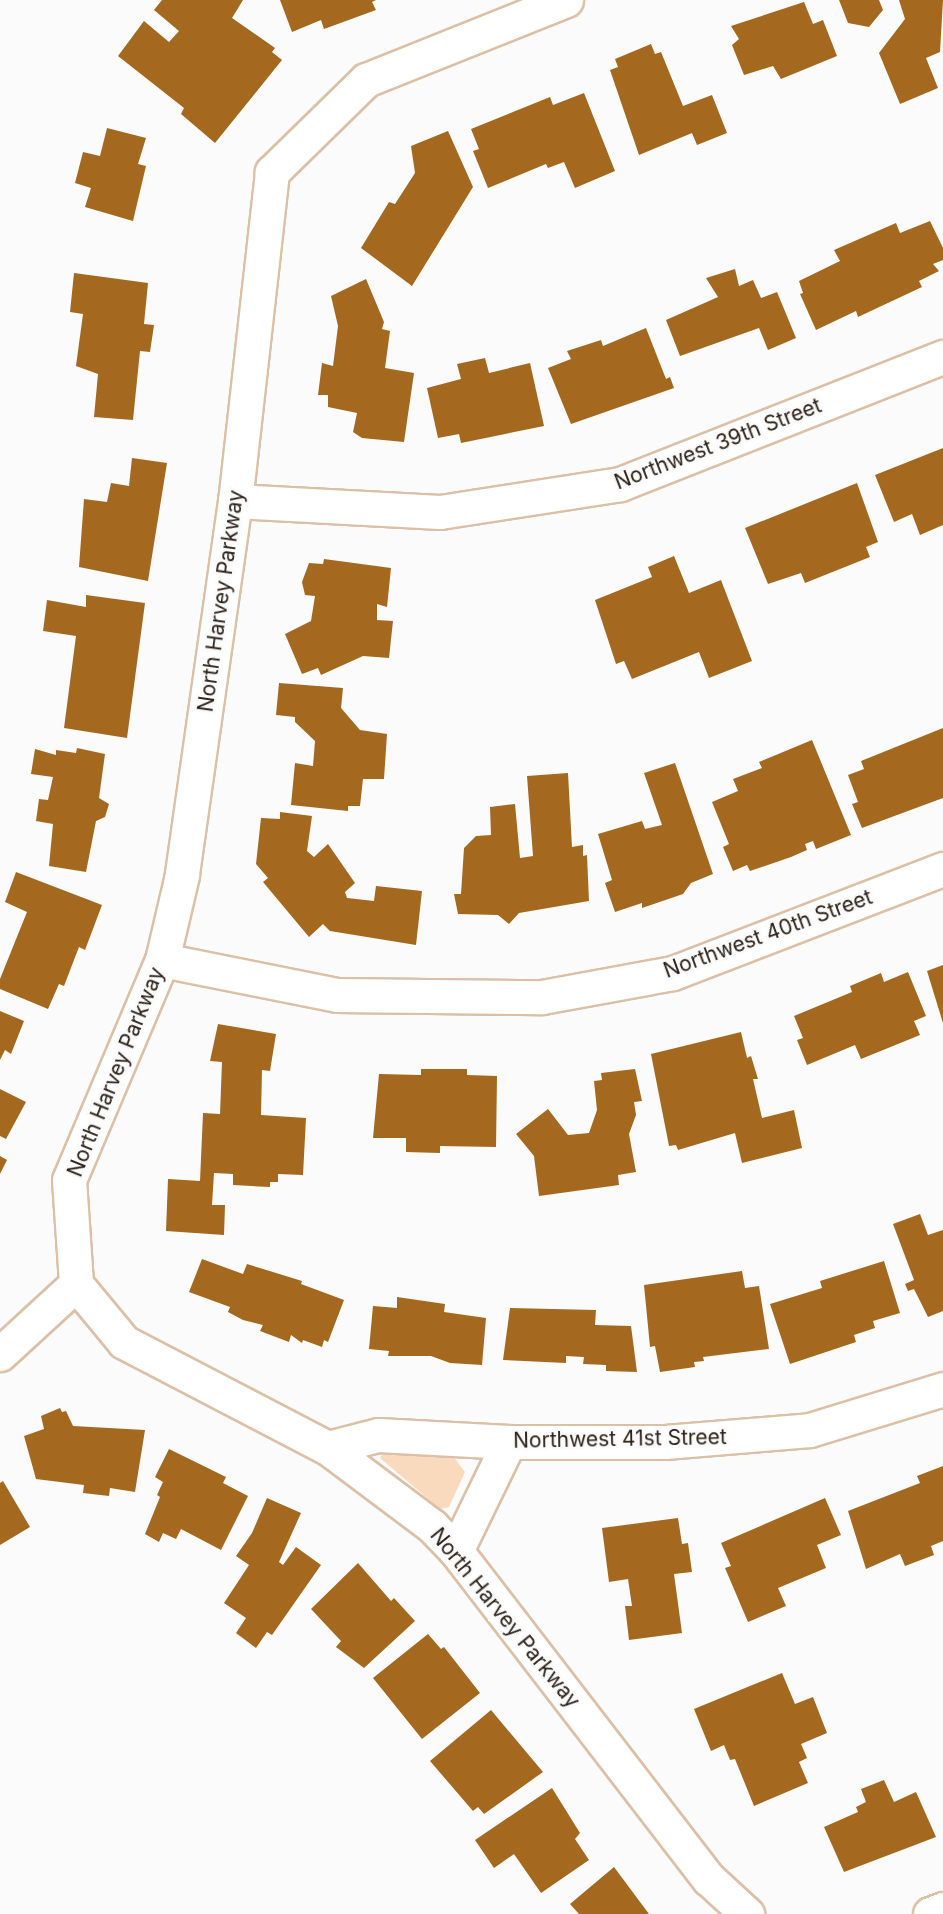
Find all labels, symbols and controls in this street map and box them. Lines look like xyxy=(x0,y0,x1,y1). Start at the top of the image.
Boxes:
street label: Northwest 39th Street xyxy=(611,393,825,495)
street label: North Harvey Parkway xyxy=(193,488,249,714)
street label: Northwest 40th Street xyxy=(660,884,876,984)
street label: North Harvey Parkway xyxy=(62,964,170,1180)
street label: Northwest 41st Street xyxy=(513,1425,727,1453)
street label: North Harvey Parkway xyxy=(425,1523,585,1713)

